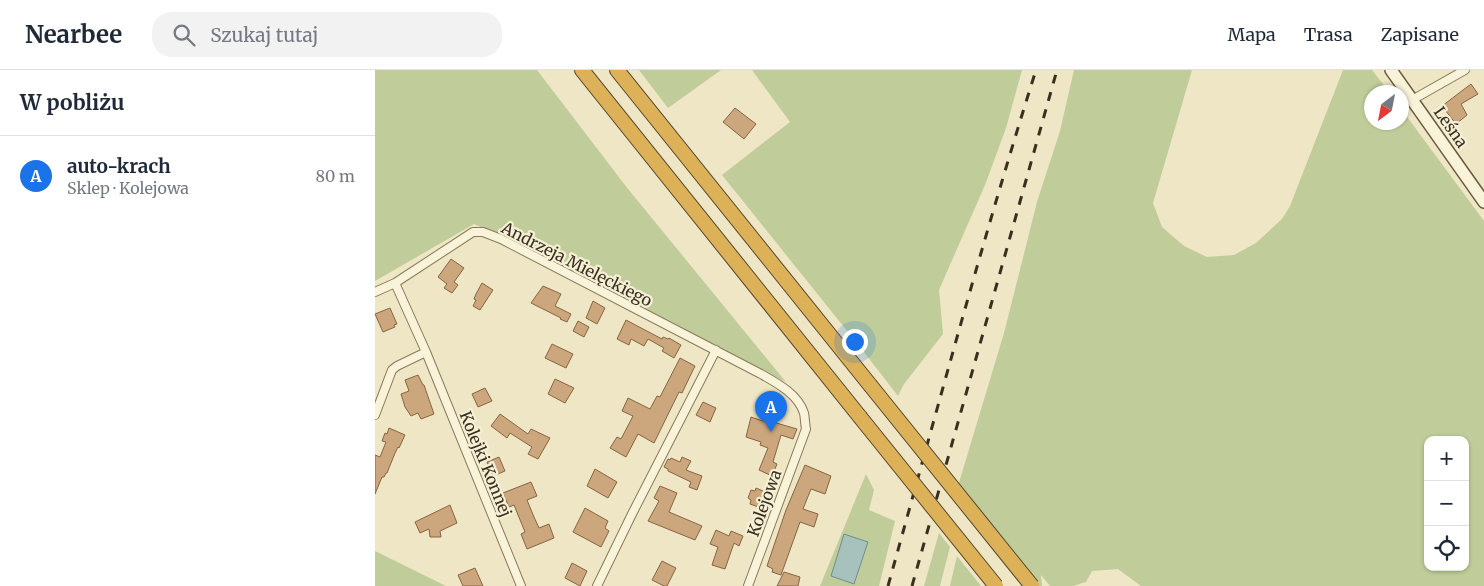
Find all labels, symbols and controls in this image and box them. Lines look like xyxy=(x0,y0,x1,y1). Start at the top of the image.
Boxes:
search box xyxy=(152,12,502,57)
text: Nearbee xyxy=(25,19,122,50)
icon: search xyxy=(170,21,198,49)
text: Szukaj tutaj xyxy=(210,23,318,47)
text: Mapa xyxy=(1228,23,1276,46)
text: Trasa xyxy=(1304,23,1353,46)
text: Zapisane xyxy=(1381,23,1459,46)
north arrow xyxy=(1364,85,1409,130)
text: W pobliżu xyxy=(20,89,125,116)
street label: Leśna xyxy=(1430,103,1472,152)
text: auto-krach xyxy=(67,154,171,178)
text: A xyxy=(30,166,42,186)
text: 80 m xyxy=(316,166,355,186)
text: Sklep · Kolejowa xyxy=(67,178,189,198)
street label: Andrzeja Mielęckiego xyxy=(498,217,656,311)
your location xyxy=(842,329,868,355)
pin: A xyxy=(755,391,787,432)
street label: Kolejki Konnej xyxy=(456,408,516,520)
map controls xyxy=(1424,436,1469,571)
button: + xyxy=(1424,436,1469,481)
street label: Kolejowa xyxy=(743,466,785,539)
button: − xyxy=(1424,481,1469,526)
button: locate xyxy=(1424,526,1469,571)

